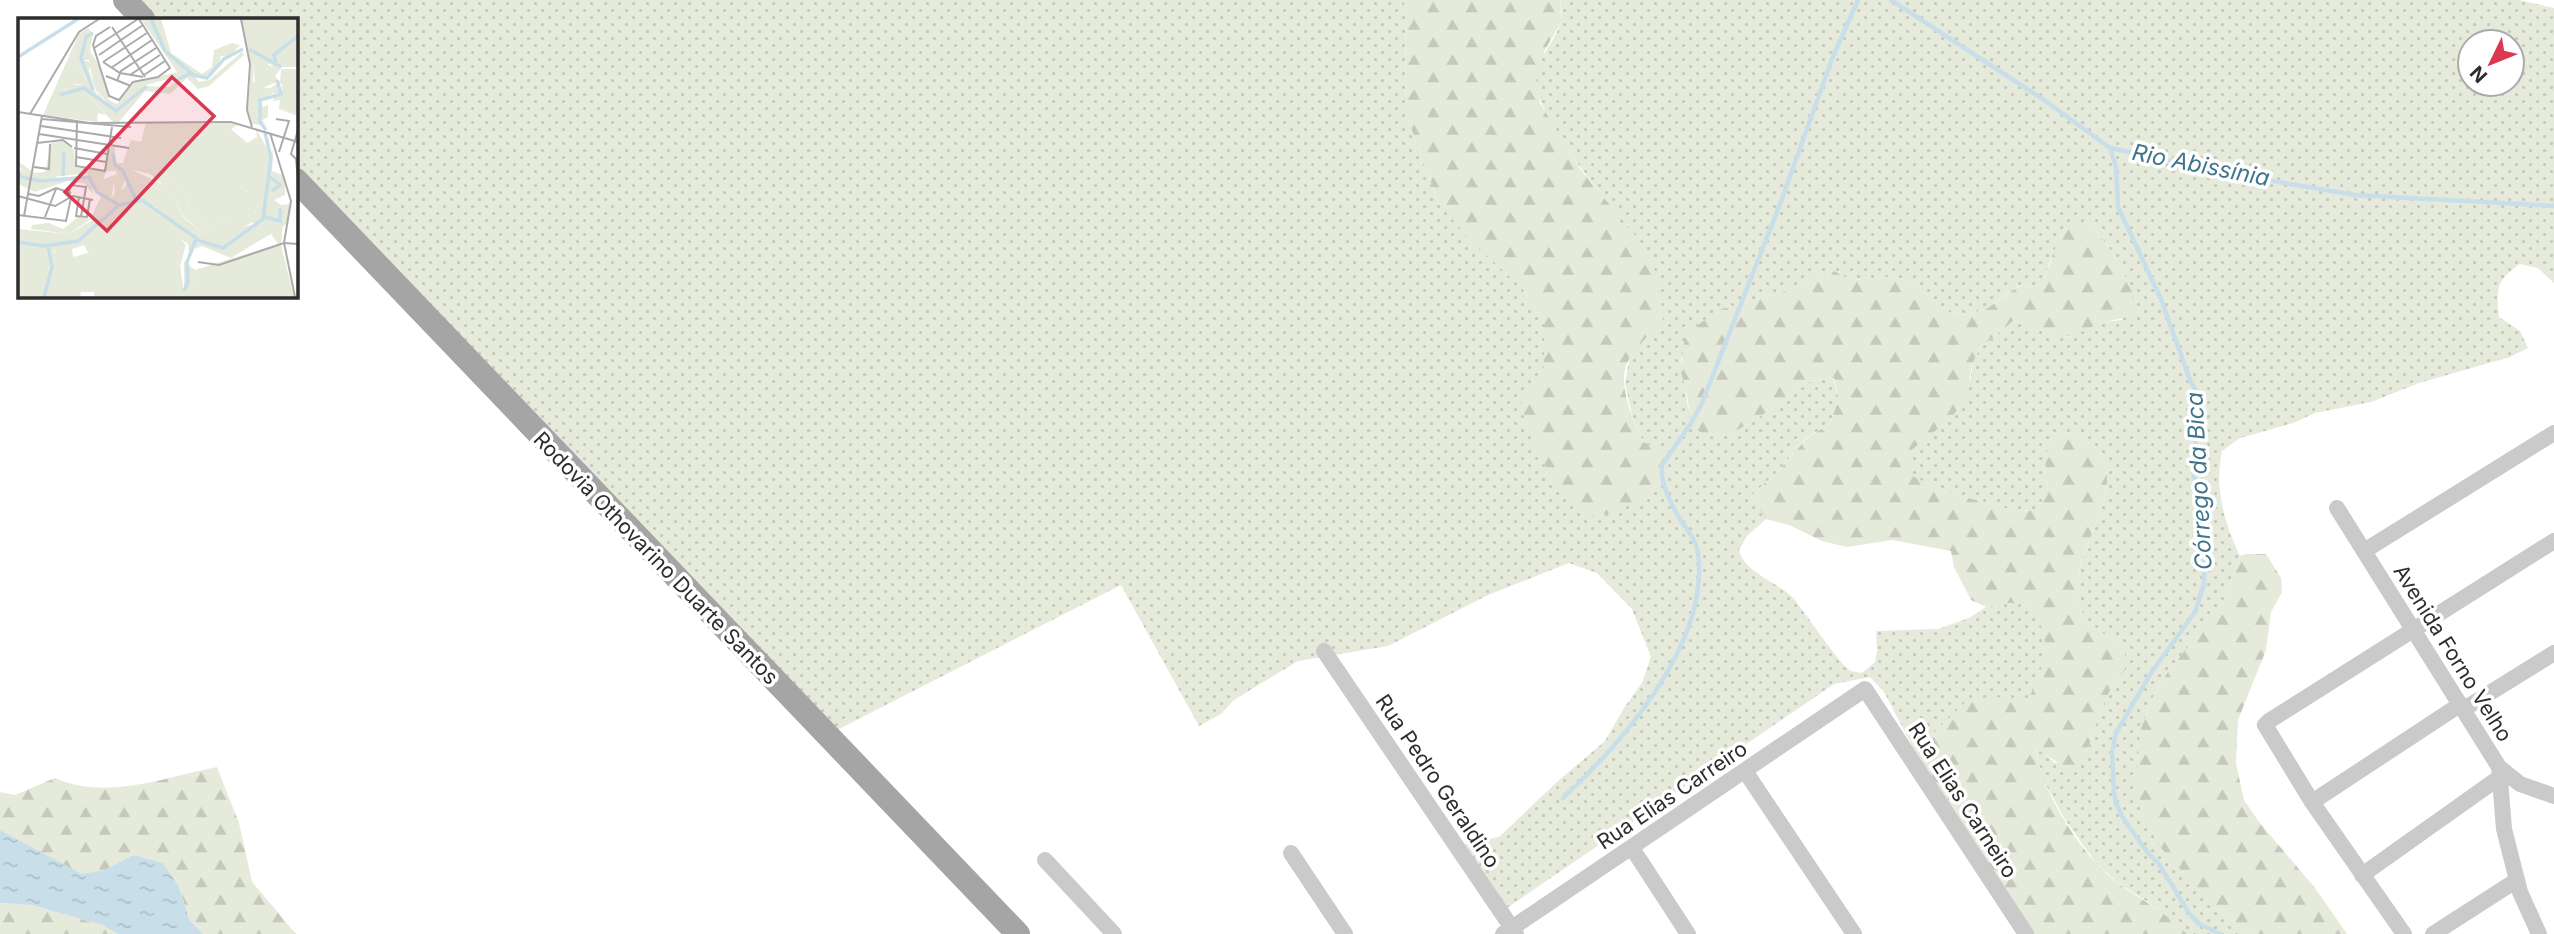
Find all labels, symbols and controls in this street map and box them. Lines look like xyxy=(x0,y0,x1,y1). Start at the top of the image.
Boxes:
inset map xyxy=(18,18,298,298)
north arrow xyxy=(2456,28,2526,98)
text: N xyxy=(2466,61,2492,87)
water label: Rio Abissínia xyxy=(2130,138,2272,192)
water label: Córrego da Bica xyxy=(2180,391,2218,571)
street label: Rodovia Othovarino Duarte Santos xyxy=(529,427,783,689)
street label: Avenida Forno Velho xyxy=(2388,560,2518,746)
street label: Rua Pedro Geraldino xyxy=(1371,690,1505,872)
street label: Rua Elias Carneiro xyxy=(1903,718,2023,882)
street label: Rua Elias Carreiro xyxy=(1592,736,1752,854)

